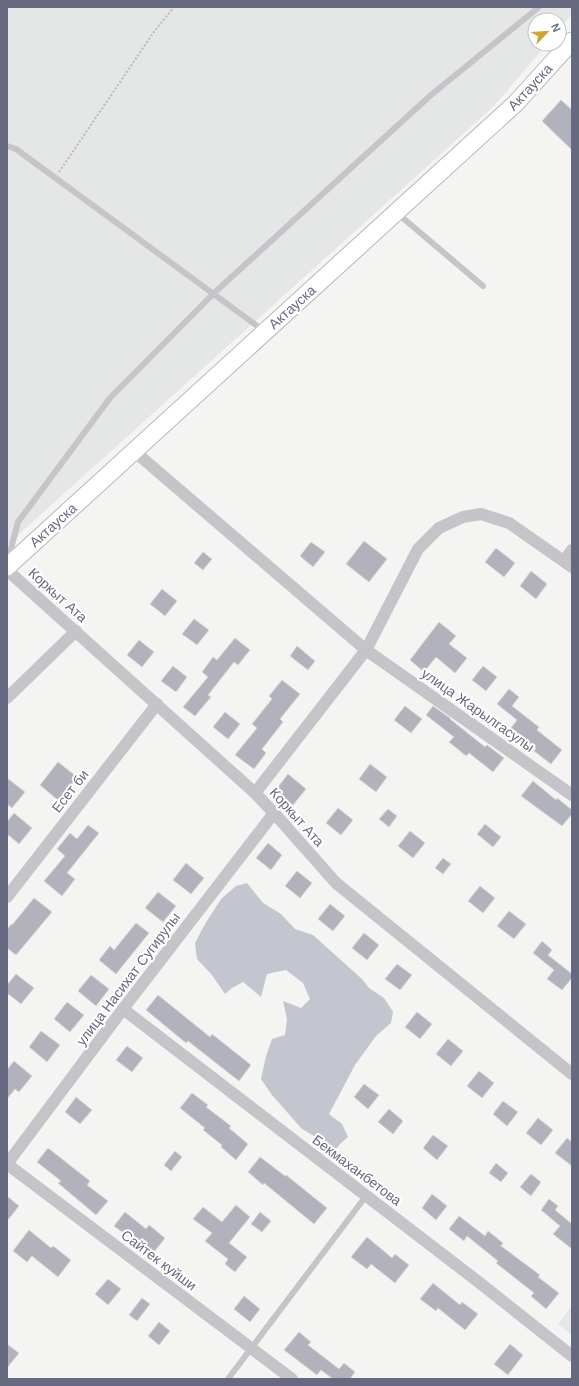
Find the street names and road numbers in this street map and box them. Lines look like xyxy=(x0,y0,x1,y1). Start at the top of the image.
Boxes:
street label: Актауска xyxy=(505,60,556,114)
street label: Актауска xyxy=(265,282,319,332)
street label: Актауска xyxy=(26,500,80,550)
street label: Коркыт Ата xyxy=(25,565,91,626)
street label: улица Жарылгасулы xyxy=(419,665,537,755)
street label: Есет би xyxy=(48,767,92,815)
street label: Коркыт Ата xyxy=(267,784,328,850)
street label: улица Насихат Сугирулы xyxy=(73,909,183,1049)
street label: Бекмаханбетова xyxy=(309,1131,405,1209)
street label: Сайтек куйши xyxy=(118,1227,200,1293)

